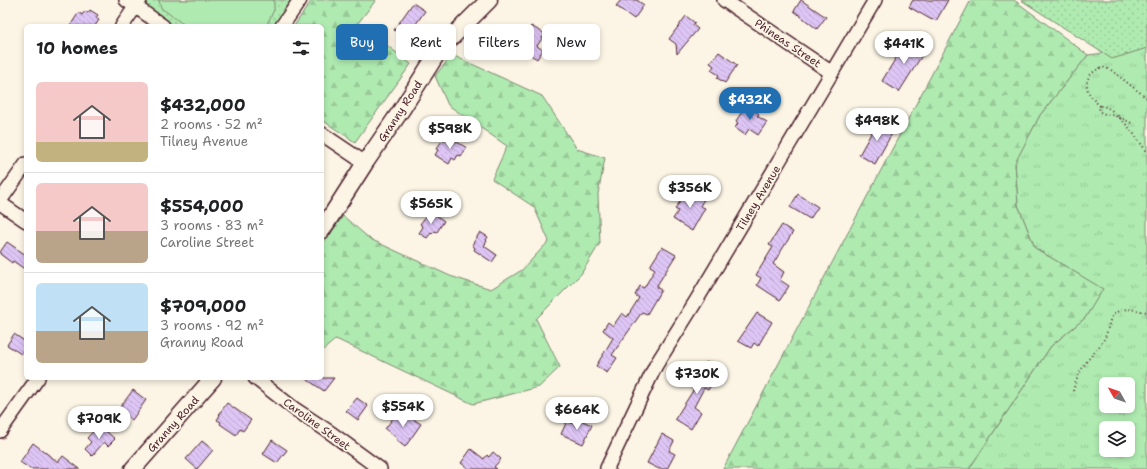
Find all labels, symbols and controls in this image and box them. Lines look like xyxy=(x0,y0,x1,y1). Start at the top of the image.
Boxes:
street label: Phineas Street xyxy=(752,16,824,71)
chip: Buy xyxy=(336,24,388,60)
chip: Rent xyxy=(396,24,456,60)
chip: Filters xyxy=(464,24,534,60)
chip: New xyxy=(542,24,600,60)
pin: $441K xyxy=(876,31,932,65)
text: $441K xyxy=(884,35,924,52)
text: 10 homes xyxy=(36,37,118,59)
icon: filters xyxy=(290,37,312,59)
street label: Granny Road xyxy=(375,78,426,145)
pin: $432K xyxy=(722,87,778,121)
text: $432K xyxy=(728,91,772,108)
text: $432,000 xyxy=(160,94,246,116)
icon: home xyxy=(68,98,116,146)
pin: $498K xyxy=(849,108,905,142)
text: $498K xyxy=(855,112,899,129)
text: 2 rooms · 52 m² xyxy=(160,116,263,133)
pin: $598K xyxy=(422,116,478,150)
text: $598K xyxy=(428,120,472,137)
text: Tilney Avenue xyxy=(160,133,248,150)
street label: Tilney Avenue xyxy=(733,162,784,234)
pin: $356K xyxy=(662,175,718,209)
text: $356K xyxy=(668,179,712,196)
pin: $565K xyxy=(403,191,459,225)
text: $554,000 xyxy=(160,195,244,217)
text: $565K xyxy=(409,195,453,212)
icon: home xyxy=(68,199,116,247)
text: 3 rooms · 83 m² xyxy=(160,217,264,234)
text: Caroline Street xyxy=(160,234,254,251)
text: $709,000 xyxy=(160,295,246,317)
icon: home xyxy=(68,299,116,347)
text: 3 rooms · 92 m² xyxy=(160,317,264,334)
text: Granny Road xyxy=(160,334,244,351)
pin: $730K xyxy=(669,361,725,395)
text: $730K xyxy=(675,365,719,382)
north arrow xyxy=(1099,377,1135,413)
map controls xyxy=(1099,377,1135,457)
street label: Granny Road xyxy=(144,393,203,456)
pin: $554K xyxy=(375,394,431,428)
street label: Caroline Street xyxy=(280,395,354,454)
pin: $664K xyxy=(549,397,605,431)
text: $554K xyxy=(381,398,425,415)
text: $664K xyxy=(554,401,600,418)
pin: $709K xyxy=(71,406,127,440)
text: $709K xyxy=(77,410,121,427)
button: layers xyxy=(1099,421,1135,457)

